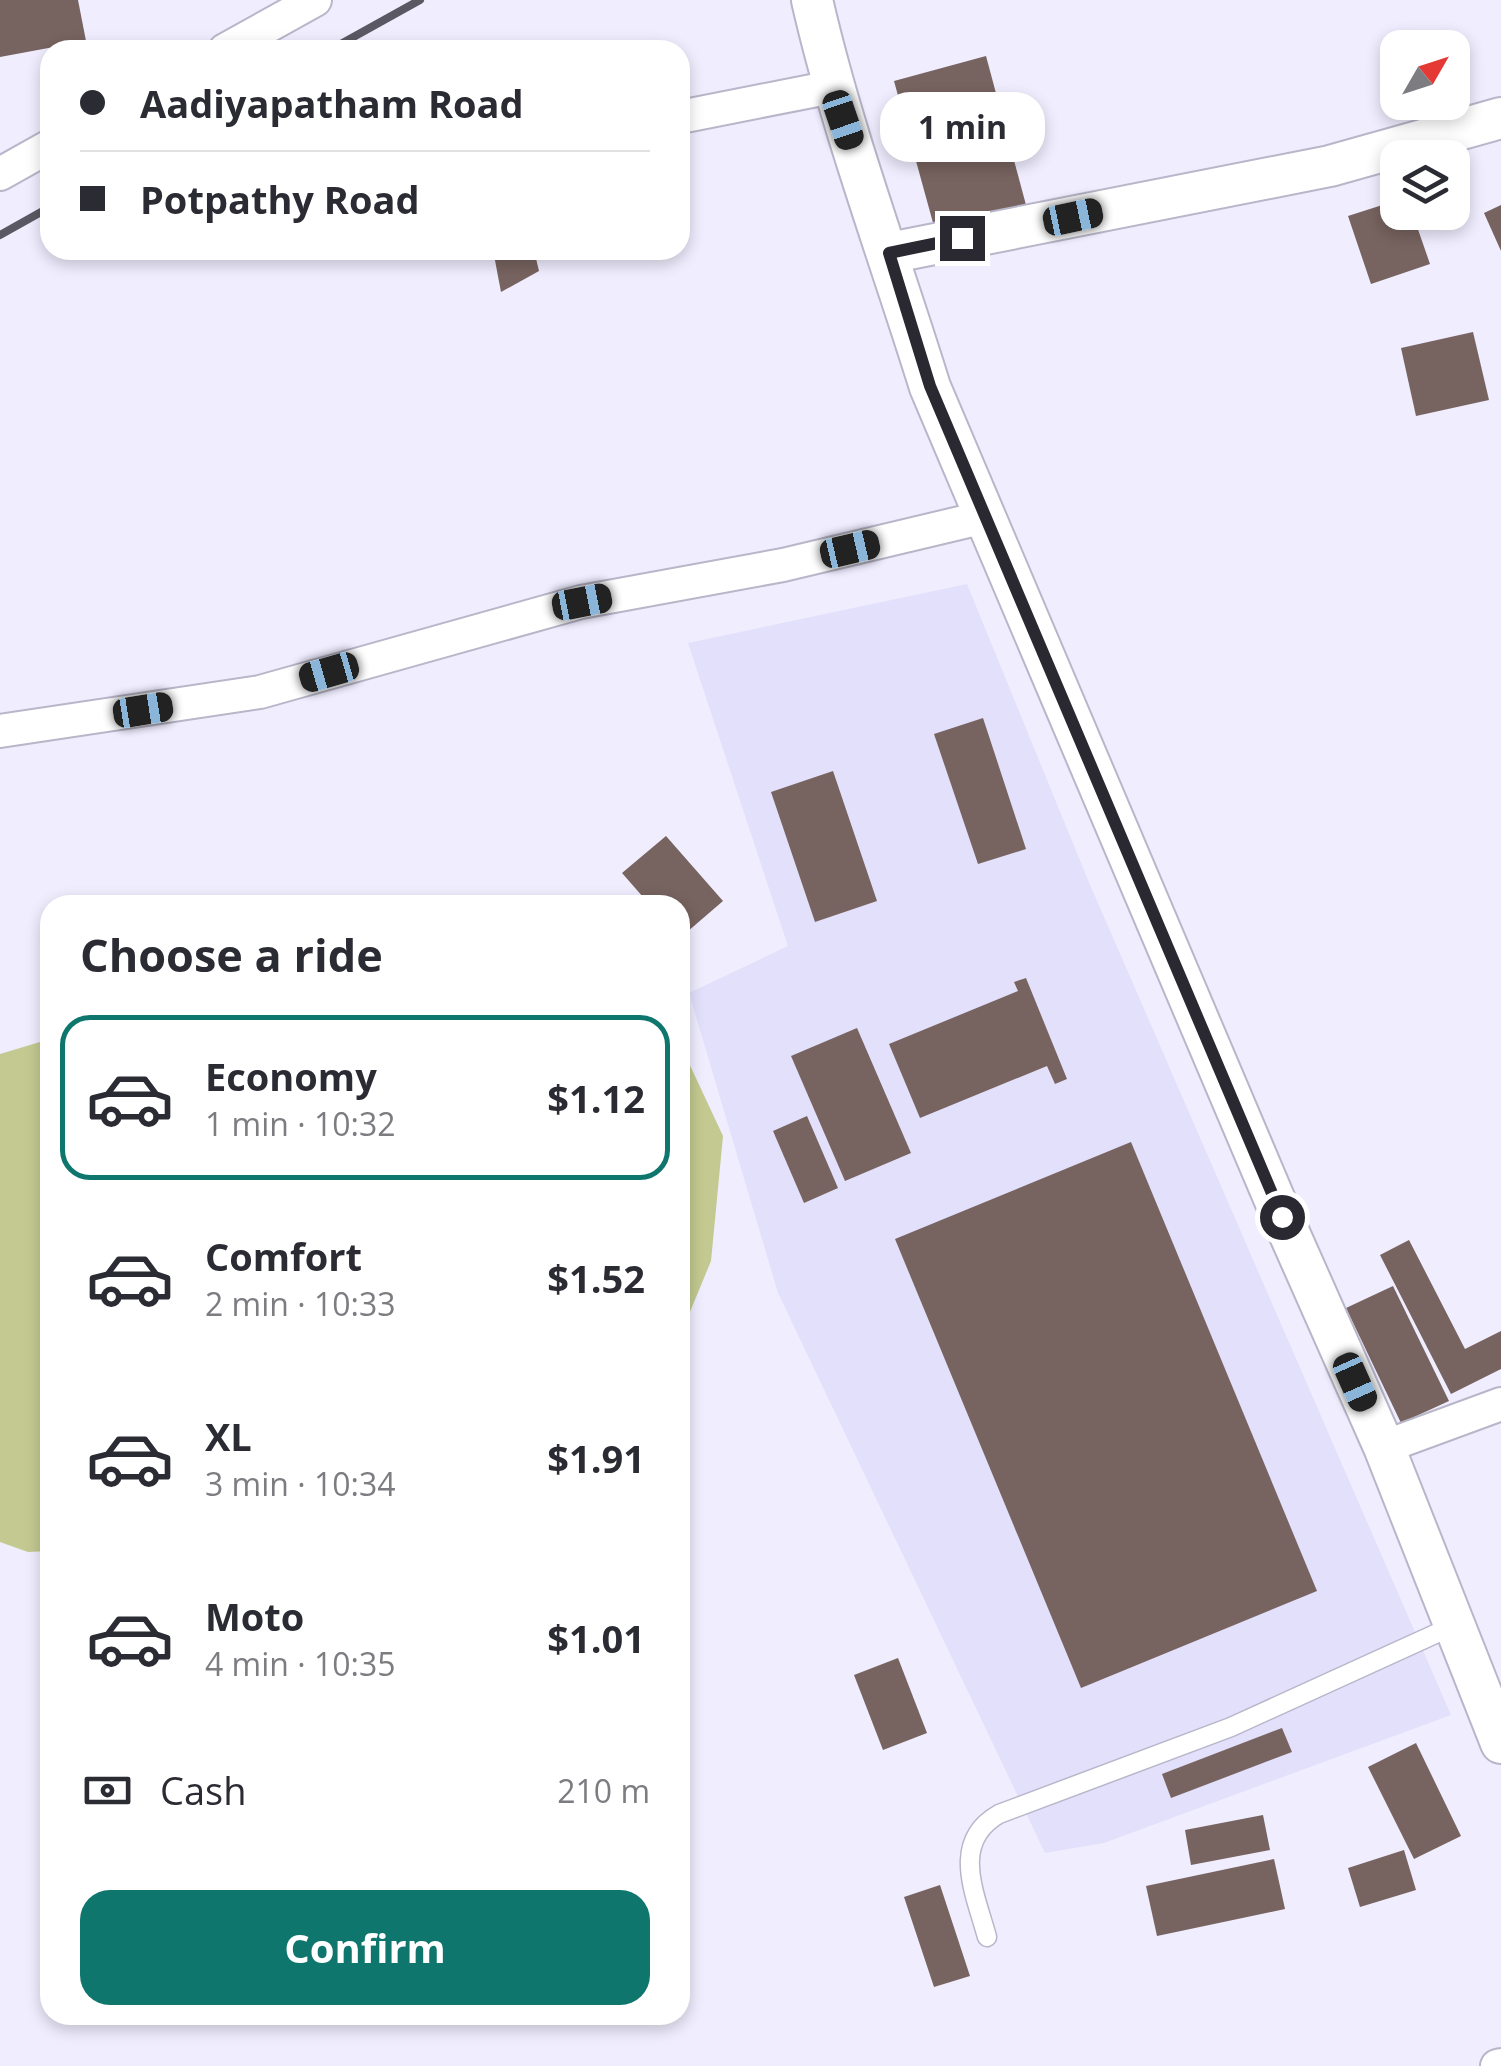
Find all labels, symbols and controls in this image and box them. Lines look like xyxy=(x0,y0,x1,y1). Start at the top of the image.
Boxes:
north arrow xyxy=(1380,30,1470,120)
map controls xyxy=(1380,30,1470,230)
text: Aadiyapatham Road xyxy=(140,77,524,129)
car xyxy=(819,87,867,153)
callout: 1 min xyxy=(880,93,1044,163)
text: 1 min xyxy=(918,105,1007,148)
button: layers xyxy=(1380,140,1470,230)
text: Potpathy Road xyxy=(140,173,419,225)
car xyxy=(1041,196,1105,238)
route end xyxy=(940,216,985,261)
car xyxy=(817,528,883,570)
car xyxy=(550,582,614,622)
car xyxy=(296,649,362,695)
car xyxy=(111,690,175,730)
text: Choose a ride xyxy=(80,924,383,985)
text: Economy xyxy=(205,1050,377,1102)
icon: car xyxy=(85,1053,175,1143)
text: $1.12 xyxy=(547,1072,645,1124)
text: 1 min · 10:32 xyxy=(205,1102,396,1145)
route start xyxy=(1260,1195,1305,1240)
text: Comfort xyxy=(205,1230,362,1282)
icon: car xyxy=(85,1233,175,1323)
text: $1.52 xyxy=(547,1252,645,1304)
text: 2 min · 10:33 xyxy=(205,1282,396,1325)
car xyxy=(1329,1348,1381,1416)
text: XL xyxy=(205,1410,252,1462)
icon: car xyxy=(85,1413,175,1503)
text: $1.91 xyxy=(547,1432,645,1484)
text: 3 min · 10:34 xyxy=(205,1462,396,1505)
text: Moto xyxy=(205,1590,304,1642)
icon: car xyxy=(85,1593,175,1683)
text: $1.01 xyxy=(547,1612,645,1664)
text: 4 min · 10:35 xyxy=(205,1642,396,1685)
icon: cash xyxy=(80,1763,135,1818)
text: Cash xyxy=(160,1764,246,1816)
text: 210 m xyxy=(557,1769,650,1812)
button: Confirm xyxy=(80,1890,650,2005)

